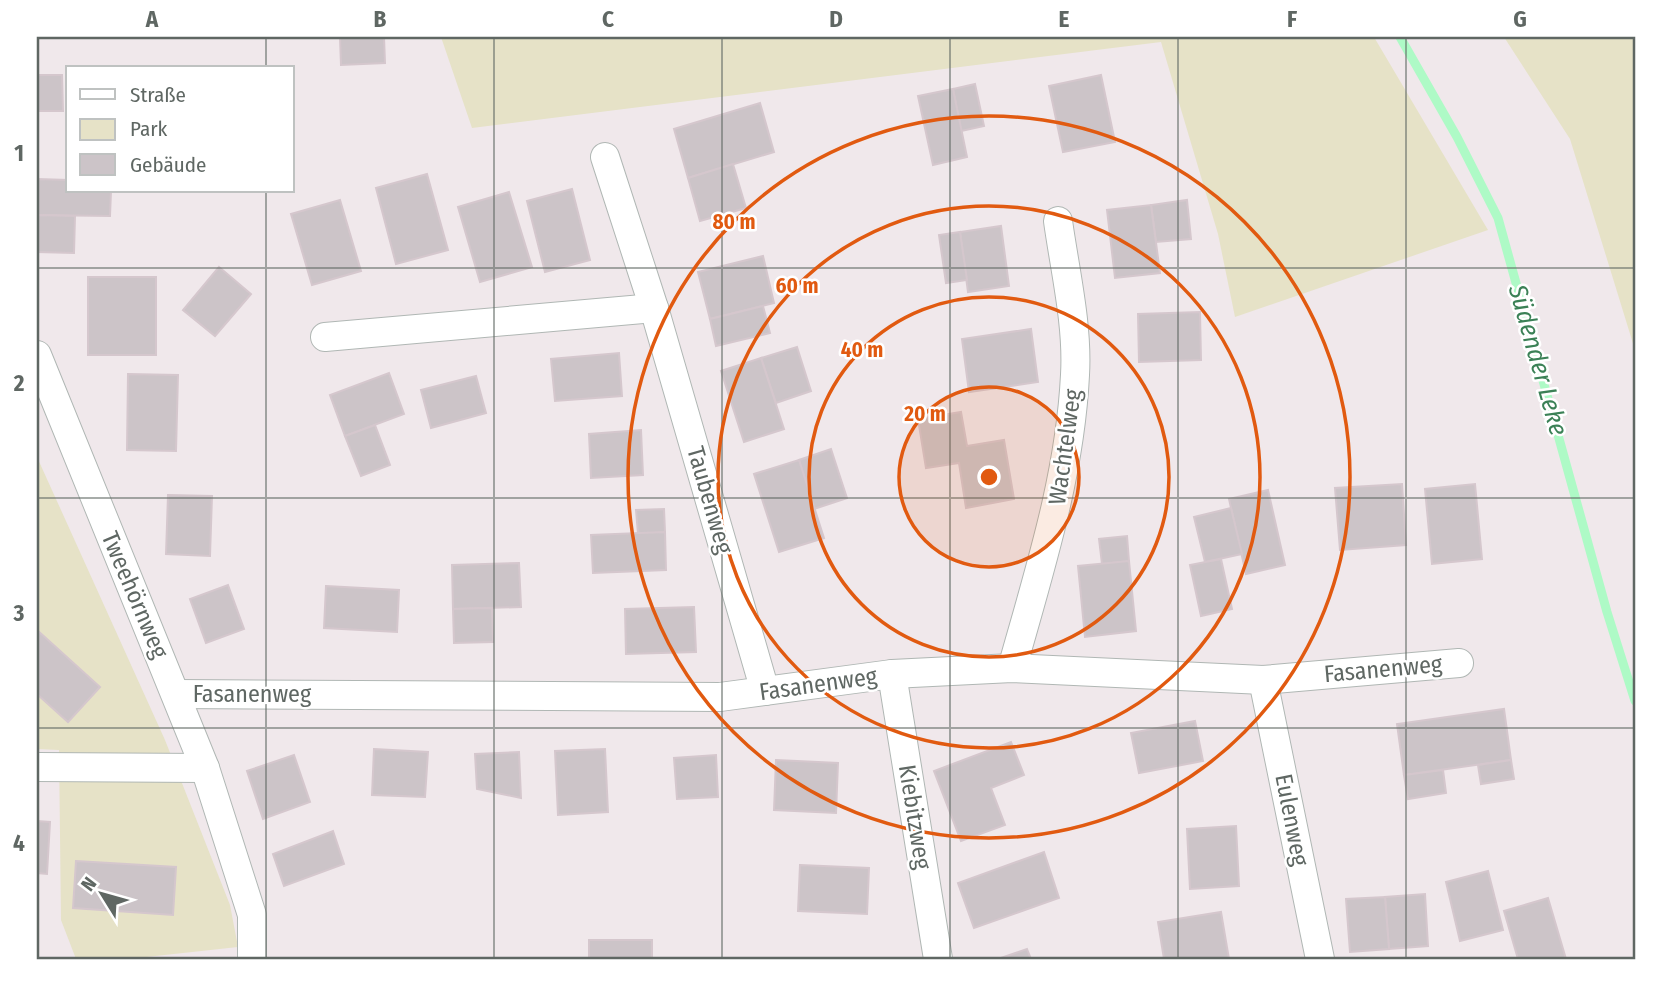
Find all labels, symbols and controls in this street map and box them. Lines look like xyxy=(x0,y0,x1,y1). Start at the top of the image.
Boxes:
text: A xyxy=(145,5,159,33)
text: B xyxy=(374,5,387,33)
text: C xyxy=(602,5,614,33)
text: D xyxy=(829,5,843,33)
text: E xyxy=(1059,5,1070,33)
text: F xyxy=(1287,5,1297,33)
text: G xyxy=(1513,5,1527,33)
legend xyxy=(66,66,294,192)
text: Straße xyxy=(130,82,186,108)
text: Park xyxy=(130,116,168,142)
text: 1 xyxy=(14,139,24,167)
text: Gebäude xyxy=(130,152,206,178)
text: 80 m xyxy=(713,209,755,235)
text: 60 m xyxy=(776,273,818,299)
water label: Südender Leke xyxy=(1501,280,1574,439)
text: 40 m xyxy=(841,337,883,363)
text: 2 xyxy=(13,369,25,397)
street label: Wachtelweg xyxy=(1043,387,1087,507)
text: 20 m xyxy=(903,401,946,427)
street label: Taubenweg xyxy=(681,443,739,558)
centre of rings xyxy=(977,465,1001,489)
street label: Tweehörnweg xyxy=(96,527,175,663)
text: 3 xyxy=(13,599,25,627)
street label: Fasanenweg xyxy=(1323,650,1444,688)
street label: Fasanenweg xyxy=(757,662,879,706)
street label: Fasanenweg xyxy=(193,680,312,708)
street label: Kiebitzweg xyxy=(893,763,937,872)
street label: Eulenweg xyxy=(1269,772,1315,869)
text: 4 xyxy=(13,829,25,857)
north arrow xyxy=(66,860,136,930)
text: N xyxy=(76,873,101,896)

